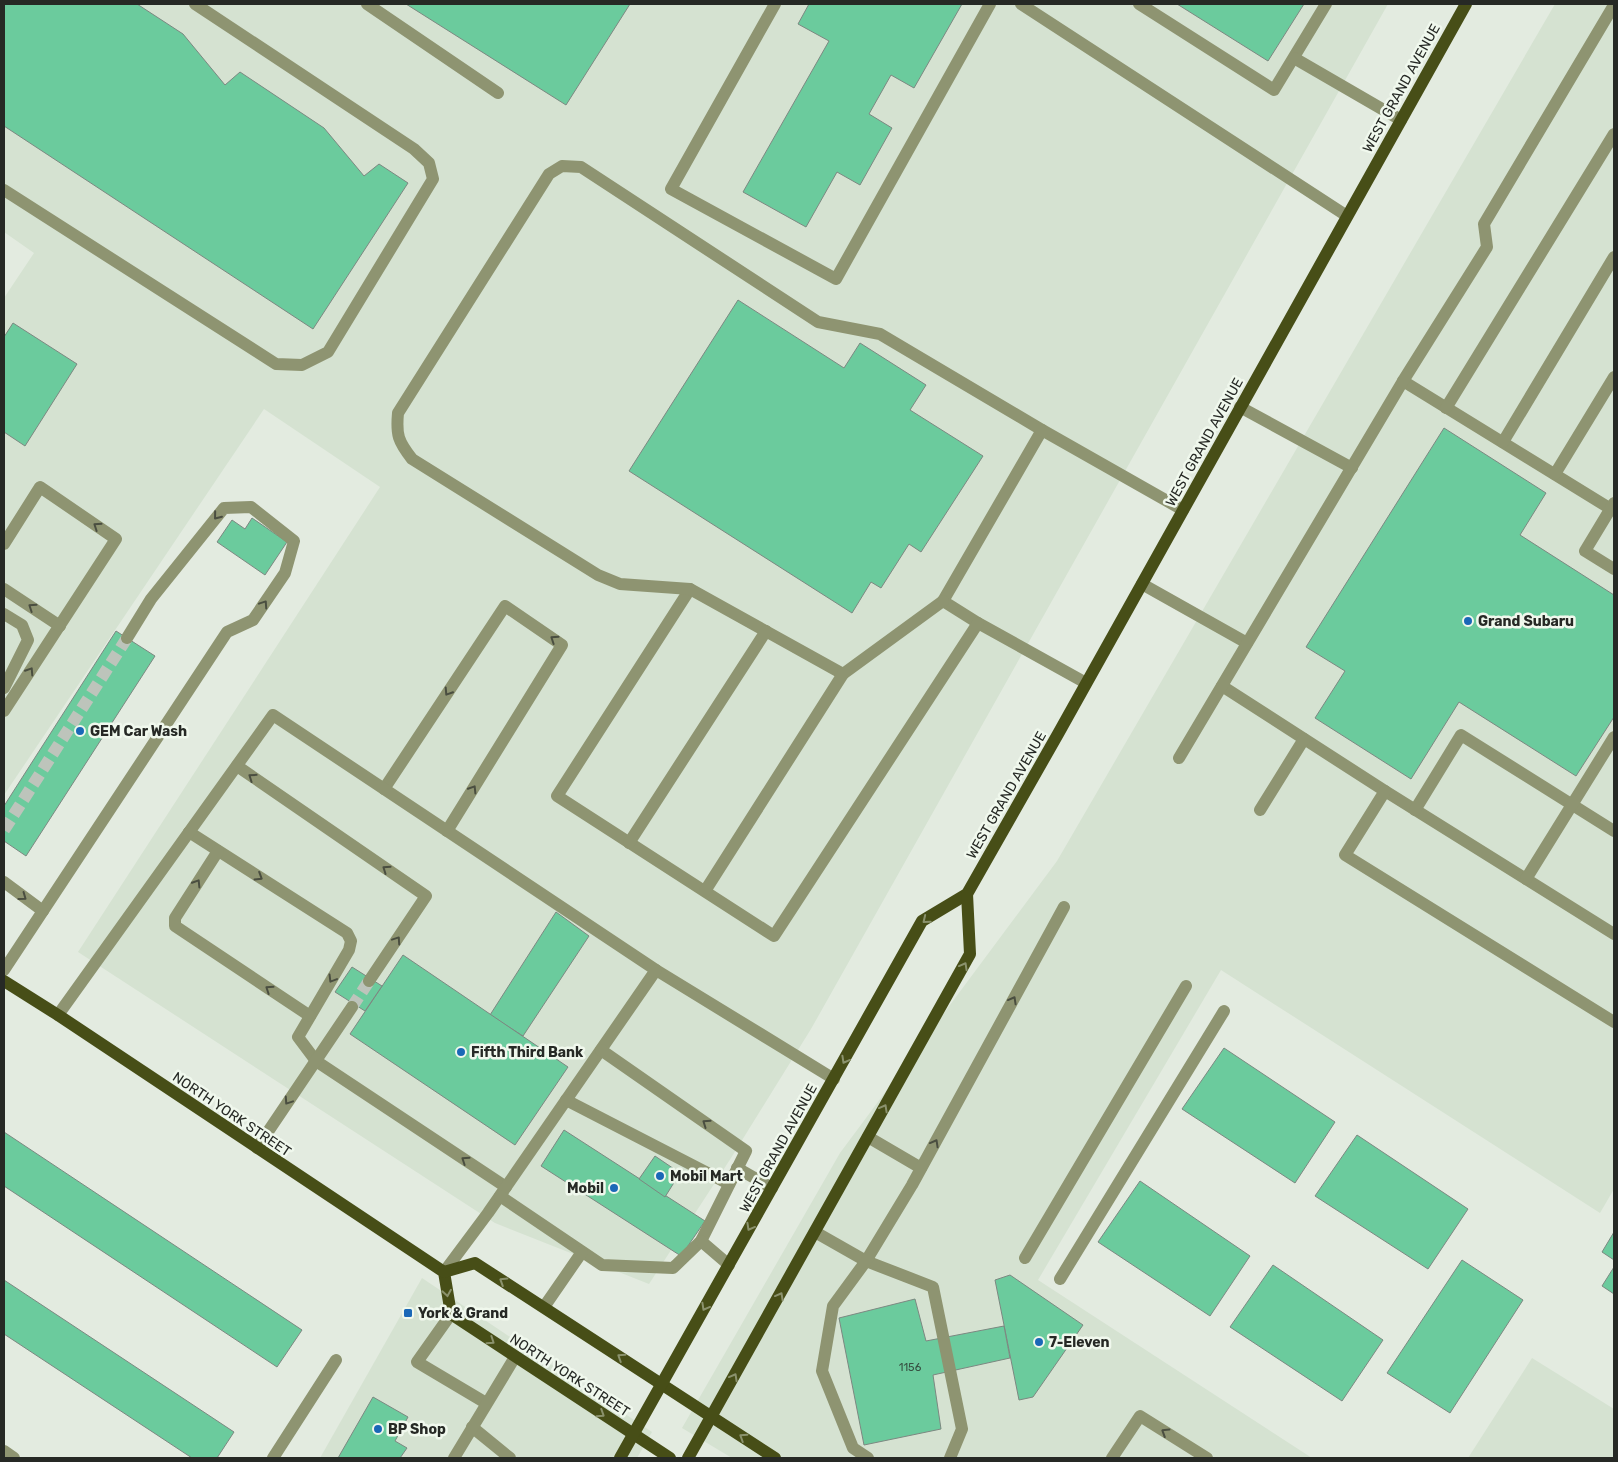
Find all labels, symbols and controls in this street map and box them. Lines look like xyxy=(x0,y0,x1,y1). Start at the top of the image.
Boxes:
street label: WEST GRAND AVENUE xyxy=(1359,21,1444,156)
street label: WEST GRAND AVENUE xyxy=(1162,375,1247,510)
one-way arrow xyxy=(215,510,223,519)
one-way arrow xyxy=(94,523,103,532)
one-way arrow xyxy=(258,600,267,609)
one-way arrow xyxy=(28,604,37,613)
place label: Grand Subaru xyxy=(1478,613,1574,630)
marker: Grand Subaru xyxy=(1462,615,1474,627)
one-way arrow xyxy=(550,636,559,645)
one-way arrow xyxy=(24,667,34,676)
one-way arrow xyxy=(445,687,454,696)
place label: GEM Car Wash xyxy=(90,723,187,740)
marker: GEM Car Wash xyxy=(74,725,86,737)
street label: WEST GRAND AVENUE xyxy=(963,728,1050,862)
one-way arrow xyxy=(248,774,258,783)
one-way arrow xyxy=(466,786,476,795)
one-way arrow xyxy=(382,866,392,875)
one-way arrow xyxy=(253,871,262,880)
one-way arrow xyxy=(191,879,201,888)
one-way arrow xyxy=(17,891,27,900)
one-way arrow xyxy=(922,914,931,923)
one-way arrow xyxy=(391,937,400,946)
one-way arrow xyxy=(958,963,968,972)
one-way arrow xyxy=(329,973,339,982)
one-way arrow xyxy=(266,986,275,995)
one-way arrow xyxy=(1007,996,1017,1005)
place label: Fifth Third Bank xyxy=(471,1044,584,1061)
marker: Fifth Third Bank xyxy=(455,1046,467,1058)
one-way arrow xyxy=(841,1054,851,1063)
street label: NORTH YORK STREET xyxy=(169,1068,294,1160)
street label: WEST GRAND AVENUE xyxy=(736,1081,821,1216)
one-way arrow xyxy=(285,1095,294,1105)
one-way arrow xyxy=(878,1104,888,1113)
one-way arrow xyxy=(702,1120,712,1129)
one-way arrow xyxy=(929,1139,939,1148)
one-way arrow xyxy=(462,1157,471,1166)
place label: Mobil Mart xyxy=(670,1168,743,1185)
marker: Mobil Mart xyxy=(654,1170,666,1182)
place label: Mobil xyxy=(567,1180,604,1197)
marker: Mobil xyxy=(608,1182,620,1194)
one-way arrow xyxy=(747,1221,757,1230)
one-way arrow xyxy=(499,1277,508,1287)
one-way arrow xyxy=(442,1289,452,1297)
one-way arrow xyxy=(773,1292,783,1301)
one-way arrow xyxy=(701,1302,711,1311)
place label: York & Grand xyxy=(418,1305,508,1322)
marker: York & Grand xyxy=(402,1307,414,1319)
street label: NORTH YORK STREET xyxy=(507,1330,633,1420)
place label: 7-Eleven xyxy=(1049,1334,1110,1351)
one-way arrow xyxy=(485,1335,495,1344)
marker: 7-Eleven xyxy=(1033,1336,1045,1348)
one-way arrow xyxy=(617,1354,626,1363)
house number: 1156 xyxy=(899,1361,922,1374)
one-way arrow xyxy=(728,1374,738,1383)
one-way arrow xyxy=(595,1407,604,1417)
place label: BP Shop xyxy=(388,1421,446,1438)
marker: BP Shop xyxy=(372,1423,384,1435)
one-way arrow xyxy=(1162,1429,1171,1439)
one-way arrow xyxy=(740,1434,749,1444)

